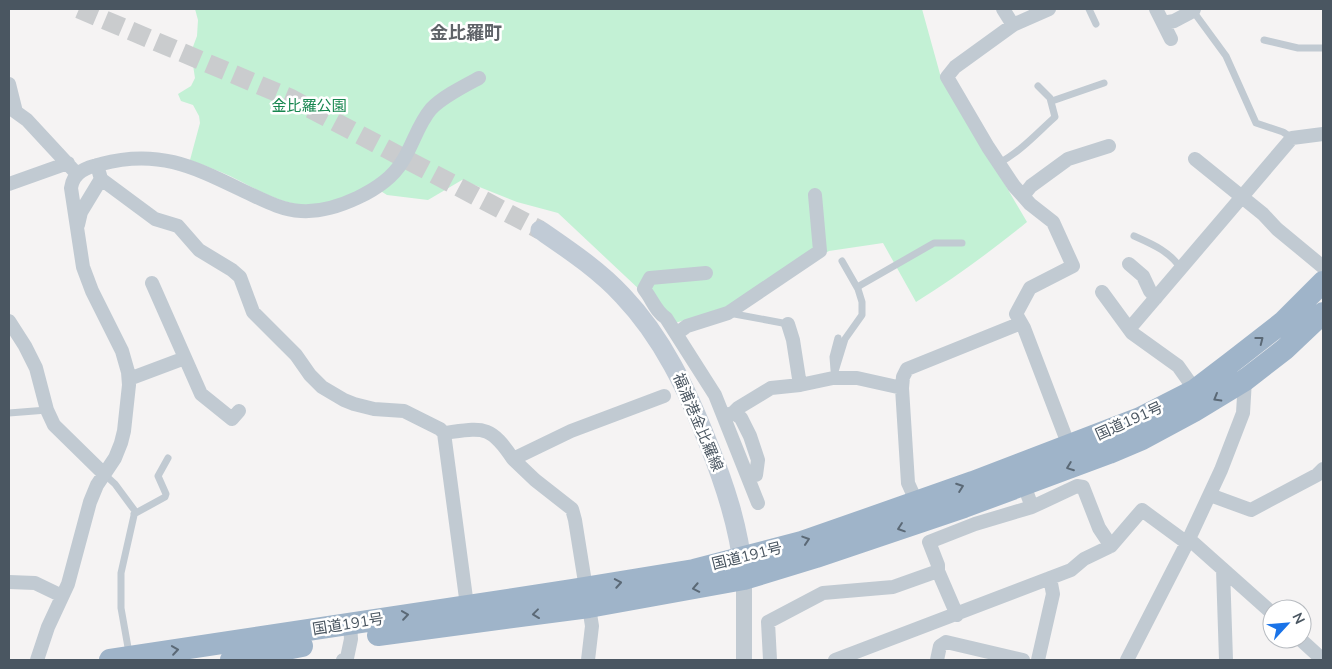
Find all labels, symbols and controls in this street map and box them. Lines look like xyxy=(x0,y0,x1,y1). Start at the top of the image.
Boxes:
district label: 金比羅町 xyxy=(430,21,502,45)
park label: 金比羅公園 xyxy=(271,96,347,116)
one-way arrow xyxy=(1255,336,1264,345)
street label: 福浦港金比羅線 xyxy=(668,370,728,474)
one-way arrow xyxy=(1214,392,1223,402)
street label: 国道191号 xyxy=(1092,397,1166,445)
one-way arrow xyxy=(1067,461,1075,471)
one-way arrow xyxy=(955,483,963,493)
one-way arrow xyxy=(897,523,906,533)
one-way arrow xyxy=(801,536,810,546)
street label: 国道191号 xyxy=(710,538,784,574)
one-way arrow xyxy=(613,578,622,588)
one-way arrow xyxy=(692,582,701,592)
north arrow xyxy=(1262,599,1312,649)
street label: 国道191号 xyxy=(311,608,385,640)
one-way arrow xyxy=(532,608,540,619)
text: N xyxy=(1287,610,1309,627)
one-way arrow xyxy=(401,611,409,621)
one-way arrow xyxy=(172,645,180,656)

